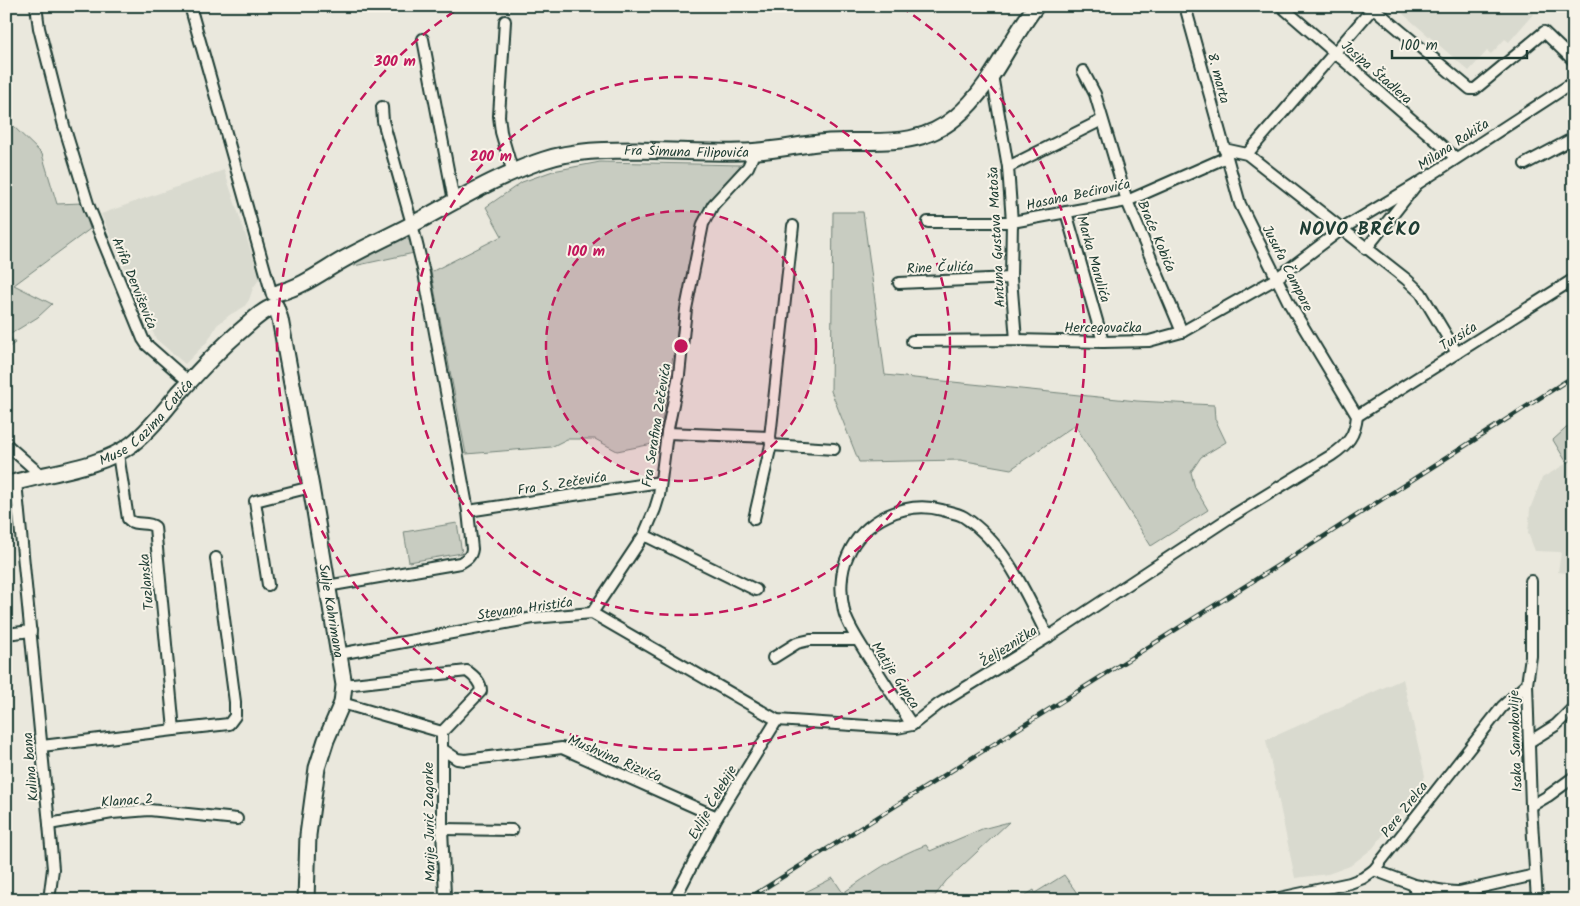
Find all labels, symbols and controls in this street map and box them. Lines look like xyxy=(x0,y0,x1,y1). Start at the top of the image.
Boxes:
scale bar xyxy=(1392,28,1528,60)
text: 100 m xyxy=(1400,34,1438,58)
street label: Josipa Štadlera xyxy=(1336,35,1417,110)
text: 300 m xyxy=(373,50,416,74)
street label: 8. marta xyxy=(1201,50,1235,106)
street label: Milana Rakiča xyxy=(1413,113,1494,176)
street label: Fra Šimuna Filipovića xyxy=(624,140,749,164)
text: 200 m xyxy=(470,145,512,169)
street label: Antuna Gustava Matoša xyxy=(982,166,1012,308)
street label: Hasana Bećirovića xyxy=(1024,173,1132,217)
street label: Braće Kobića xyxy=(1131,197,1181,276)
street label: Marka Marulića xyxy=(1070,213,1116,305)
district label: NOVO BRČKO xyxy=(1299,215,1421,245)
street label: Jusufa Čampare xyxy=(1256,221,1319,316)
street label: Arifa Derviševića xyxy=(106,234,163,333)
text: 100 m xyxy=(567,240,605,264)
street label: Rine Čulića xyxy=(906,256,974,280)
street label: Hercegovačka xyxy=(1064,317,1142,339)
street label: Tursića xyxy=(1435,317,1482,357)
centre of rings xyxy=(672,337,690,355)
street label: Fra Serafina Zečevića xyxy=(636,361,678,489)
street label: Muse Ćazima Ćatića xyxy=(96,374,199,472)
street label: Fra S. Zečevića xyxy=(516,466,608,502)
street label: Tuzlanska xyxy=(134,553,160,611)
street label: Sulje Kahrimana xyxy=(312,562,349,660)
street label: Stevana Hristića xyxy=(476,591,574,627)
street label: Željeznička xyxy=(975,620,1042,673)
street label: Matije Gupca xyxy=(865,637,925,714)
street label: Isaka Samokovlije xyxy=(1503,689,1529,793)
street label: Mushvina Rizvića xyxy=(564,729,665,789)
street label: Kulina bana xyxy=(17,731,45,802)
street label: Marije Jurić Zagorke xyxy=(418,761,442,882)
street label: Evlije Čelebije xyxy=(683,761,743,844)
street label: Pere Zrelca xyxy=(1376,777,1434,843)
street label: Klanac 2 xyxy=(100,788,154,814)

